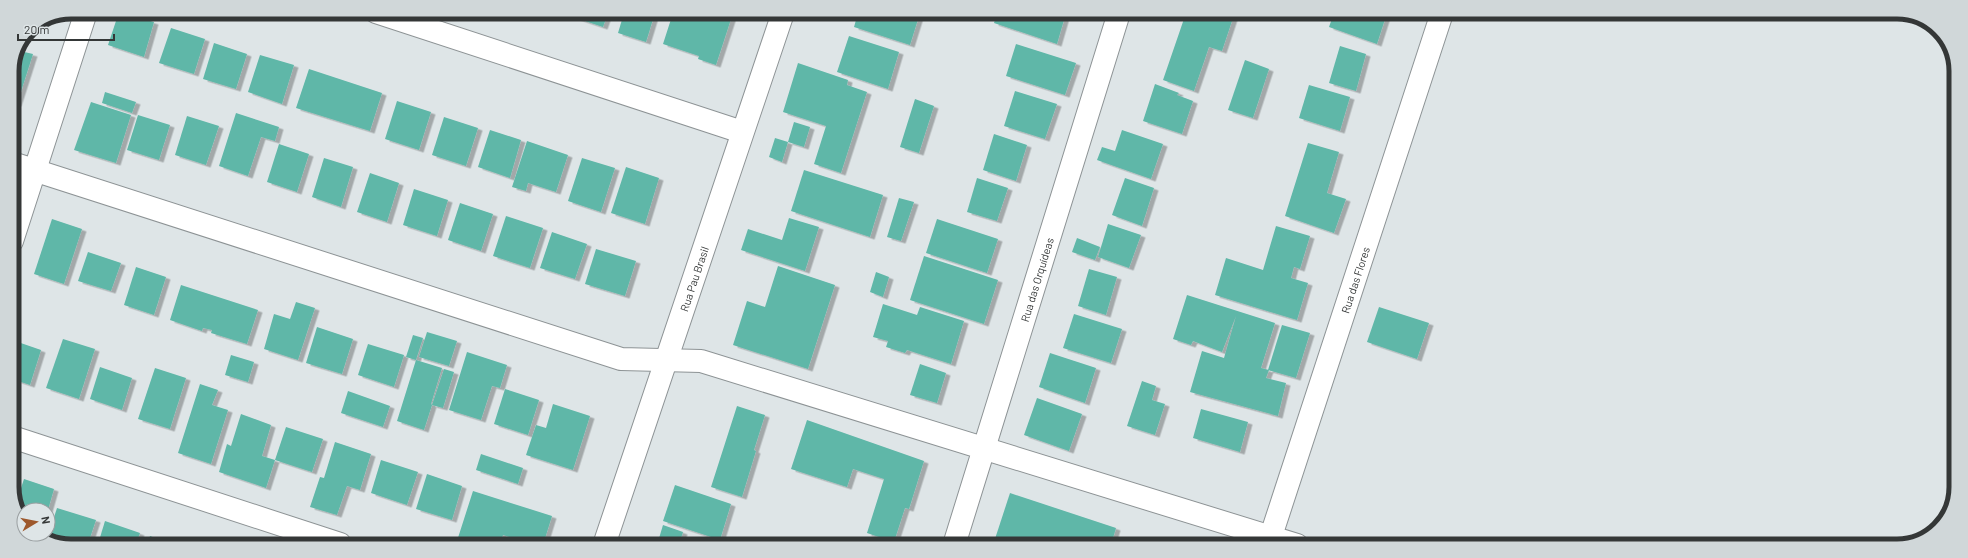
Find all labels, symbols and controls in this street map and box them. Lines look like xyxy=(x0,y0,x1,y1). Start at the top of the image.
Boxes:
scale bar xyxy=(18,16,114,42)
text: 20 m xyxy=(24,22,50,36)
street label: Rua das Orquídeas xyxy=(1017,236,1056,323)
street label: Rua Pau Brasil xyxy=(677,244,711,313)
street label: Rua das Flores xyxy=(1338,245,1372,315)
north arrow xyxy=(16,502,56,542)
text: N xyxy=(39,515,53,525)

